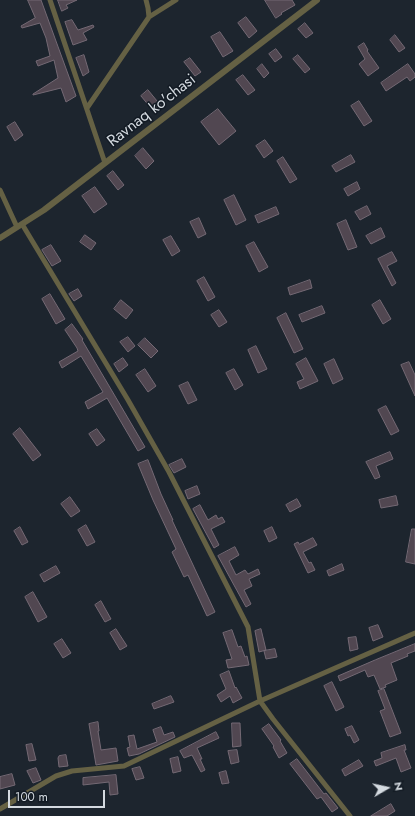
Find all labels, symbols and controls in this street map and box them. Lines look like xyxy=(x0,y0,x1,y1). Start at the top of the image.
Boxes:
street label: Ravnaq ko'chasi xyxy=(104,71,200,151)
north arrow xyxy=(367,768,407,808)
text: N xyxy=(390,781,407,792)
scale bar xyxy=(10,782,107,808)
text: 100 m xyxy=(15,788,48,806)

